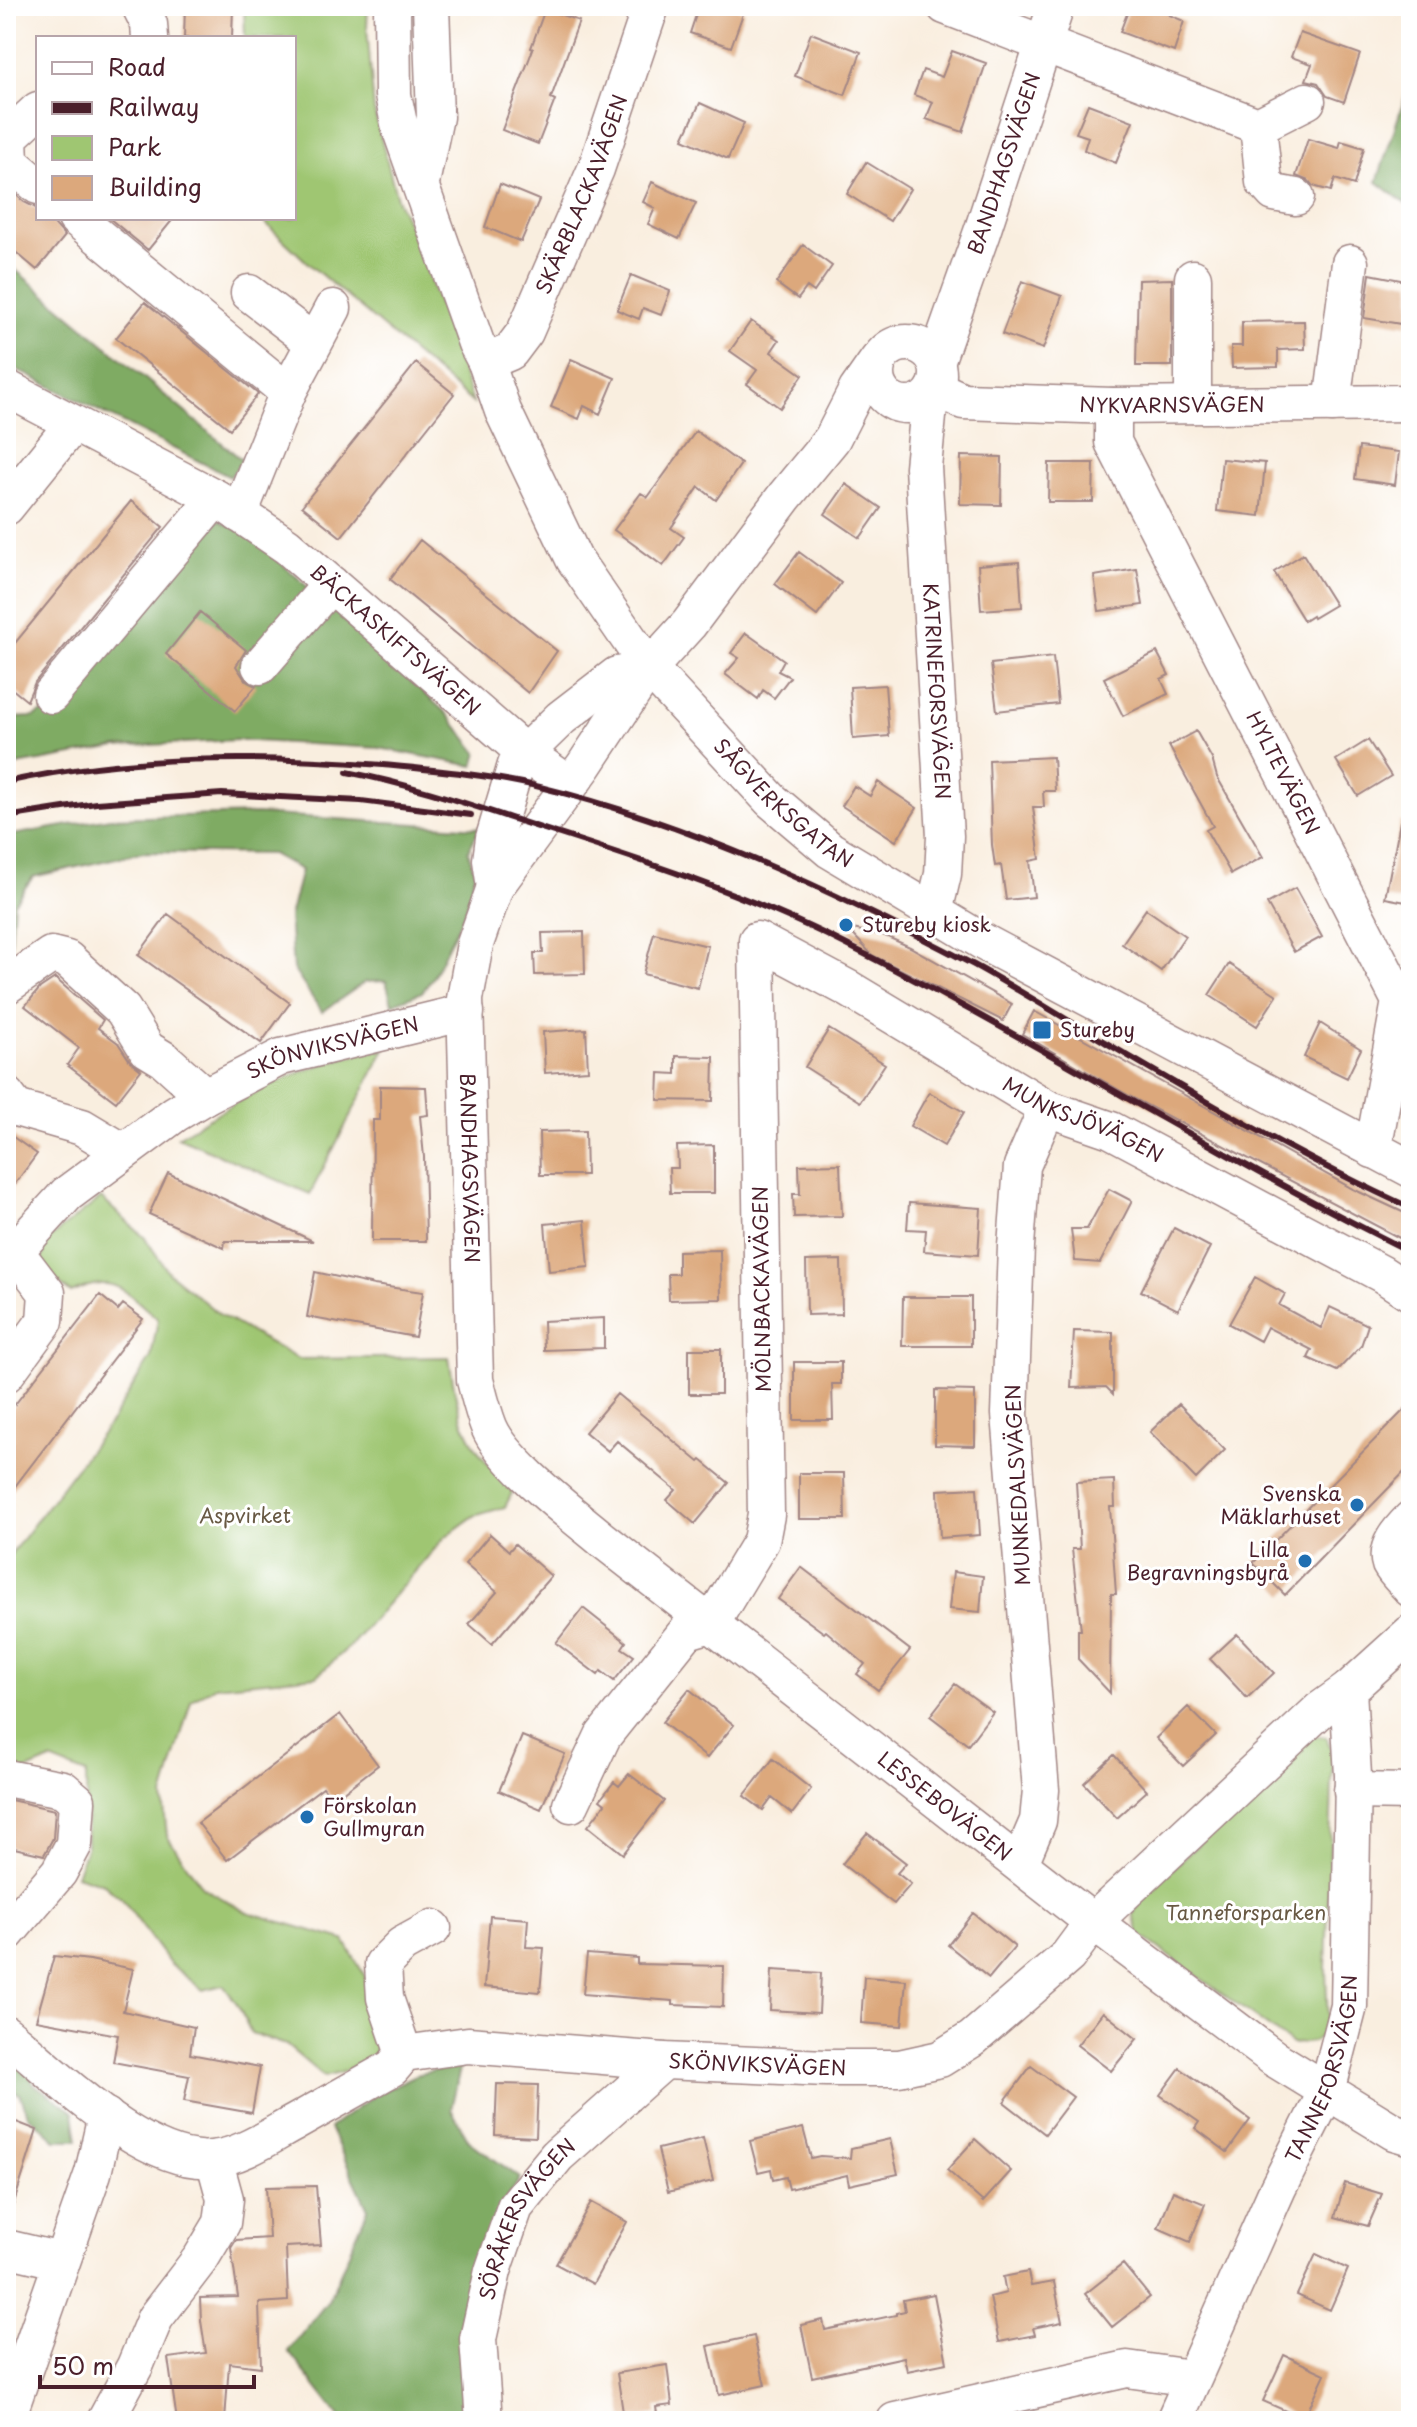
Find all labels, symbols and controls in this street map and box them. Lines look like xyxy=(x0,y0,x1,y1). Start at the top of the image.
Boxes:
legend xyxy=(36,36,296,220)
text: Road xyxy=(108,48,166,84)
street label: BANDHAGSVÄGEN xyxy=(959,68,1047,258)
text: Railway xyxy=(108,88,199,124)
street label: SKÄRBLACKAVÄGEN xyxy=(527,90,634,299)
text: Park xyxy=(108,128,162,164)
text: Building xyxy=(108,168,202,204)
street label: NYKVARNSVÄGEN xyxy=(1079,388,1265,420)
street label: BÄCKASKIFTSVÄGEN xyxy=(304,557,488,722)
street label: KATRINEFORSVÄGEN xyxy=(916,582,959,800)
street label: HYLTEVÄGEN xyxy=(1240,706,1328,839)
street label: SÅGVERKSGATAN xyxy=(707,731,859,875)
place label: Stureby kiosk xyxy=(862,909,991,939)
marker: Stureby kiosk xyxy=(837,916,855,934)
street label: SKÖNVIKSVÄGEN xyxy=(241,1008,422,1086)
place label: Stureby xyxy=(1060,1014,1135,1044)
marker: Stureby xyxy=(1031,1019,1053,1041)
street label: MUNKSJÖVÄGEN xyxy=(997,1069,1169,1169)
street label: BANDHAGSVÄGEN xyxy=(453,1073,488,1263)
street label: MÖLNBACKAVÄGEN xyxy=(744,1186,778,1392)
street label: MUNKEDALSVÄGEN xyxy=(997,1384,1037,1587)
place label: Svenska Mäklarhuset xyxy=(1220,1478,1342,1531)
marker: Svenska Mäklarhuset xyxy=(1348,1496,1366,1514)
park label: Aspvirket xyxy=(199,1500,291,1530)
place label: Lilla Begravningsbyrå xyxy=(1127,1534,1290,1587)
marker: Lilla Begravningsbyrå xyxy=(1296,1552,1314,1570)
street label: LESSEBOVÄGEN xyxy=(872,1744,1019,1867)
place label: Förskolan Gullmyran xyxy=(323,1790,425,1843)
marker: Förskolan Gullmyran xyxy=(298,1808,316,1826)
park label: Tanneforsparken xyxy=(1166,1897,1326,1927)
street label: TANNEFORSVÄGEN xyxy=(1277,1975,1364,2168)
street label: SKÖNVIKSVÄGEN xyxy=(668,2045,846,2082)
street label: SÖRÅKERSVÄGEN xyxy=(471,2131,581,2303)
scale bar xyxy=(40,2339,254,2389)
text: 50 m xyxy=(52,2347,114,2383)

